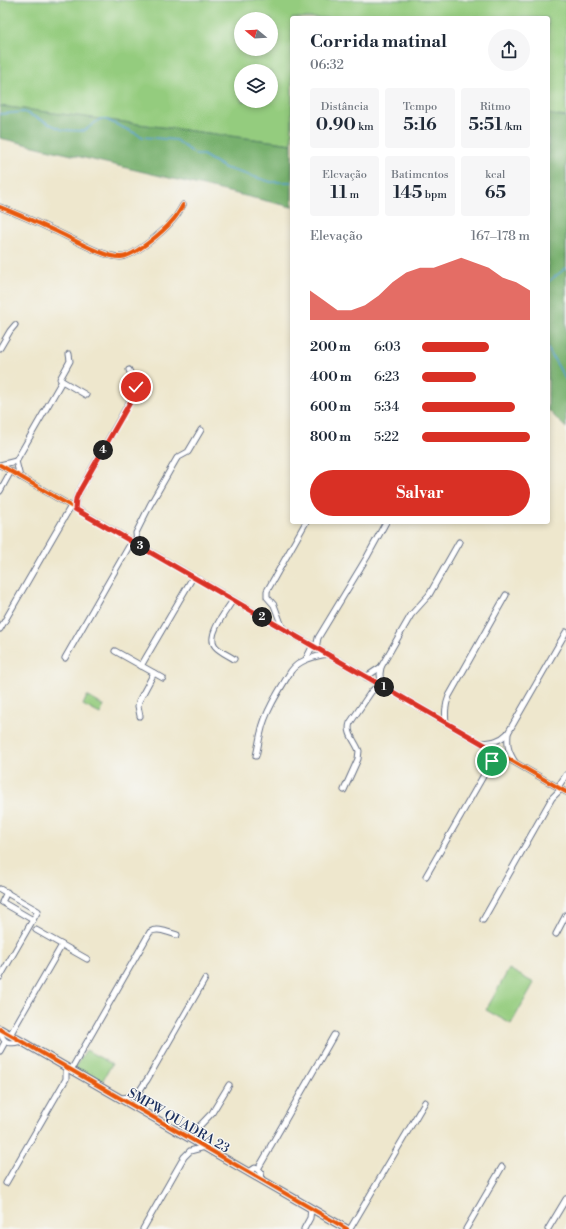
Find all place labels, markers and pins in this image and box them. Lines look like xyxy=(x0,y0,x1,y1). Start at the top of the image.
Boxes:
pin xyxy=(119,370,153,404)
pin: 4 xyxy=(93,440,113,460)
pin: 3 xyxy=(130,536,150,556)
pin: 2 xyxy=(252,607,272,627)
pin: 1 xyxy=(374,677,394,697)
pin xyxy=(475,744,509,778)

